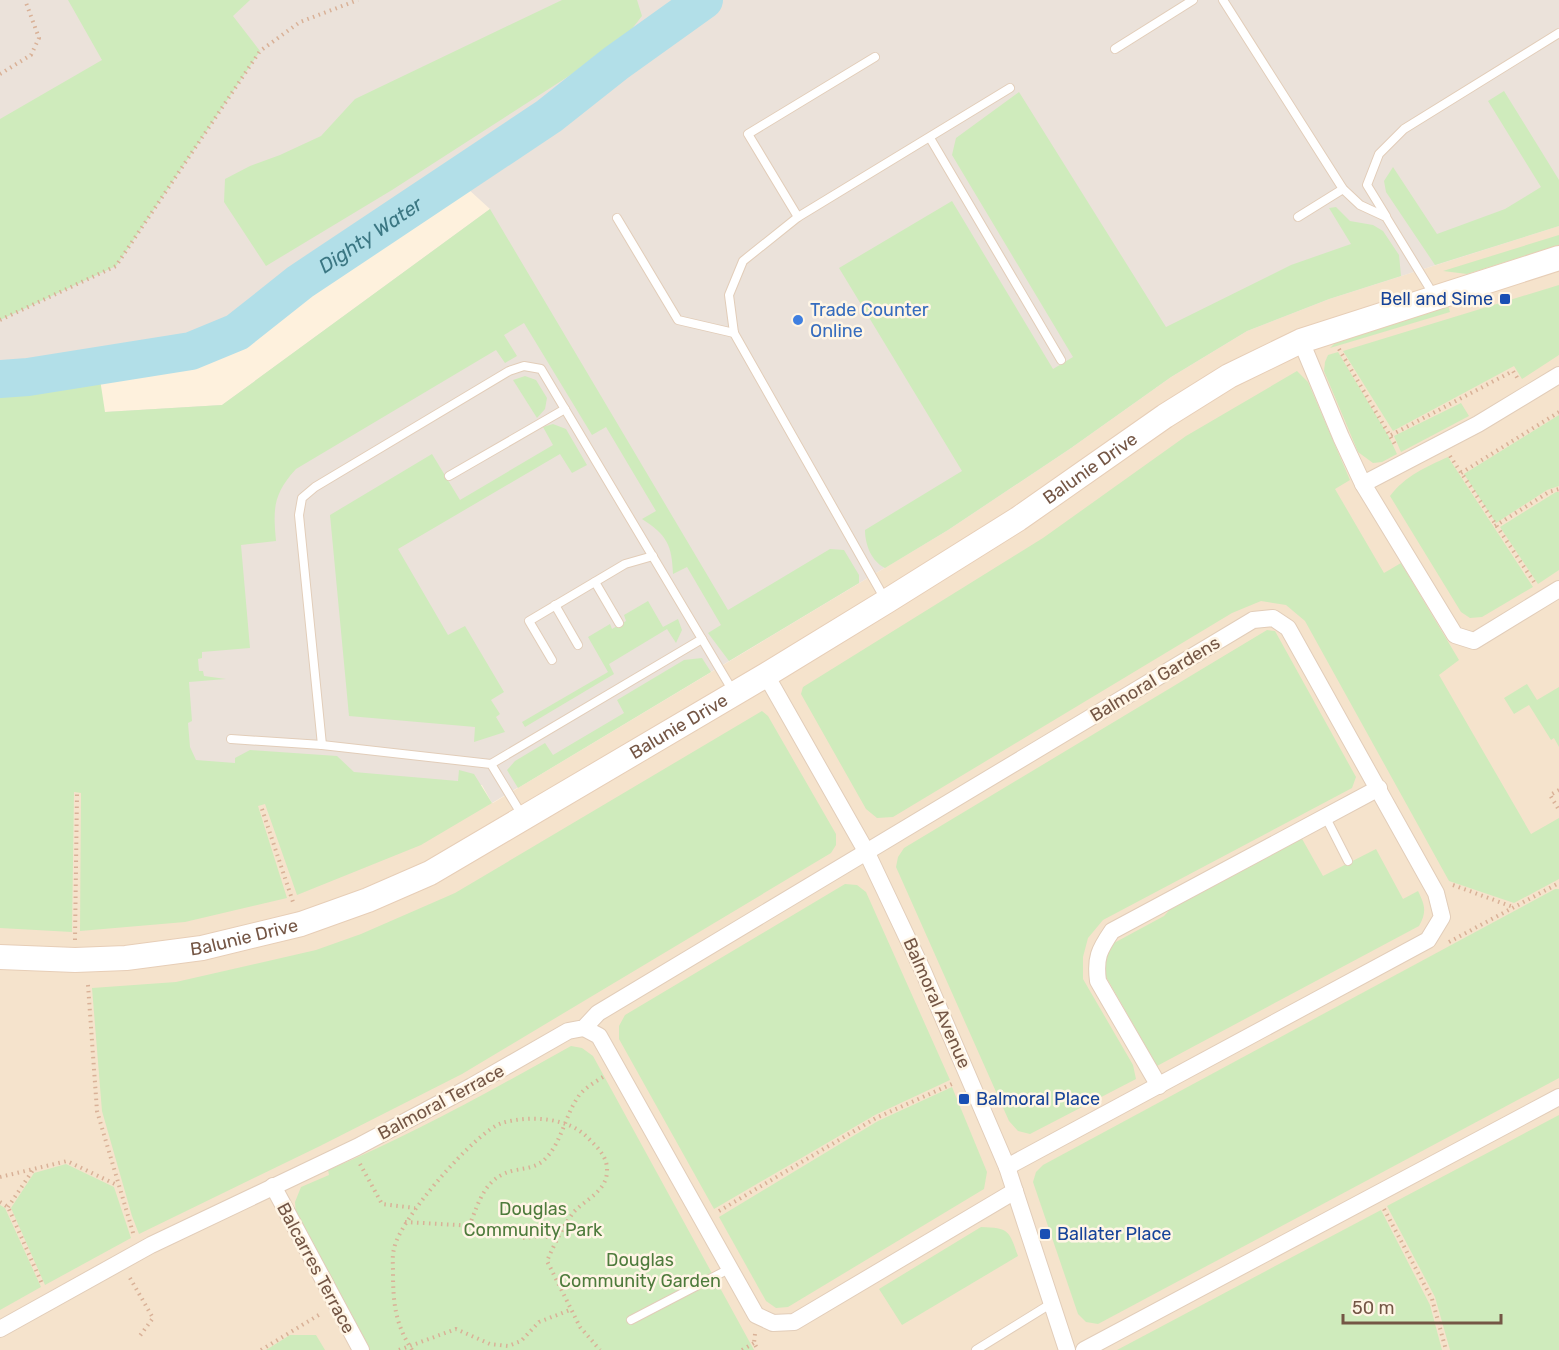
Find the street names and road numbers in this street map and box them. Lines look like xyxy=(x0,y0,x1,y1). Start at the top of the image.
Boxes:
street label: Balunie Drive xyxy=(1039,428,1142,509)
street label: Balmoral Gardens xyxy=(1086,632,1224,726)
street label: Balunie Drive xyxy=(626,689,732,764)
street label: Balunie Drive xyxy=(189,914,300,960)
street label: Balmoral Avenue xyxy=(898,934,976,1072)
street label: Balmoral Terrace xyxy=(374,1059,508,1145)
street label: Balcarres Terrace xyxy=(272,1199,360,1337)

